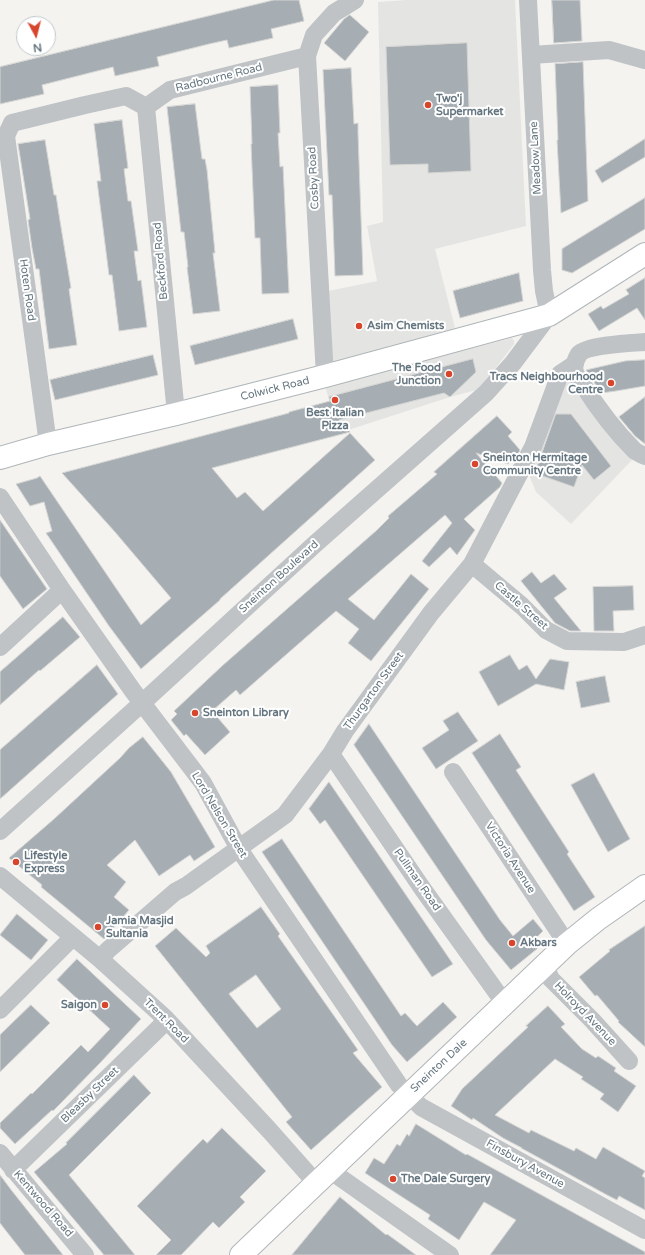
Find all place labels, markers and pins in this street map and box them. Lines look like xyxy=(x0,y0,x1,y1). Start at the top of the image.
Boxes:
place label: Two'j Supermarket xyxy=(436,92,504,118)
marker: Two'j Supermarket xyxy=(423,100,433,110)
place label: Asim Chemists xyxy=(367,319,444,333)
marker: Asim Chemists xyxy=(354,321,364,331)
place label: The Food Junction xyxy=(392,361,441,387)
marker: The Food Junction xyxy=(444,369,454,379)
place label: Tracs Neighbourhood Centre xyxy=(490,370,603,396)
marker: Tracs Neighbourhood Centre xyxy=(606,378,616,388)
marker: Best Italian Pizza xyxy=(330,395,340,405)
place label: Best Italian Pizza xyxy=(306,406,364,432)
place label: Sneinton Hermitage Community Centre xyxy=(483,451,587,477)
marker: Sneinton Hermitage Community Centre xyxy=(470,459,480,469)
place label: Sneinton Library xyxy=(203,706,289,720)
marker: Sneinton Library xyxy=(190,708,200,718)
place label: Lifestyle Express xyxy=(24,849,67,875)
marker: Lifestyle Express xyxy=(11,857,21,867)
place label: Jamia Masjid Sultania xyxy=(106,914,174,940)
marker: Jamia Masjid Sultania xyxy=(93,922,103,932)
place label: Akbars xyxy=(520,936,557,950)
marker: Akbars xyxy=(507,938,517,948)
place label: Saigon xyxy=(61,998,97,1012)
marker: Saigon xyxy=(100,1000,110,1010)
place label: The Dale Surgery xyxy=(401,1172,490,1186)
marker: The Dale Surgery xyxy=(388,1174,398,1184)

